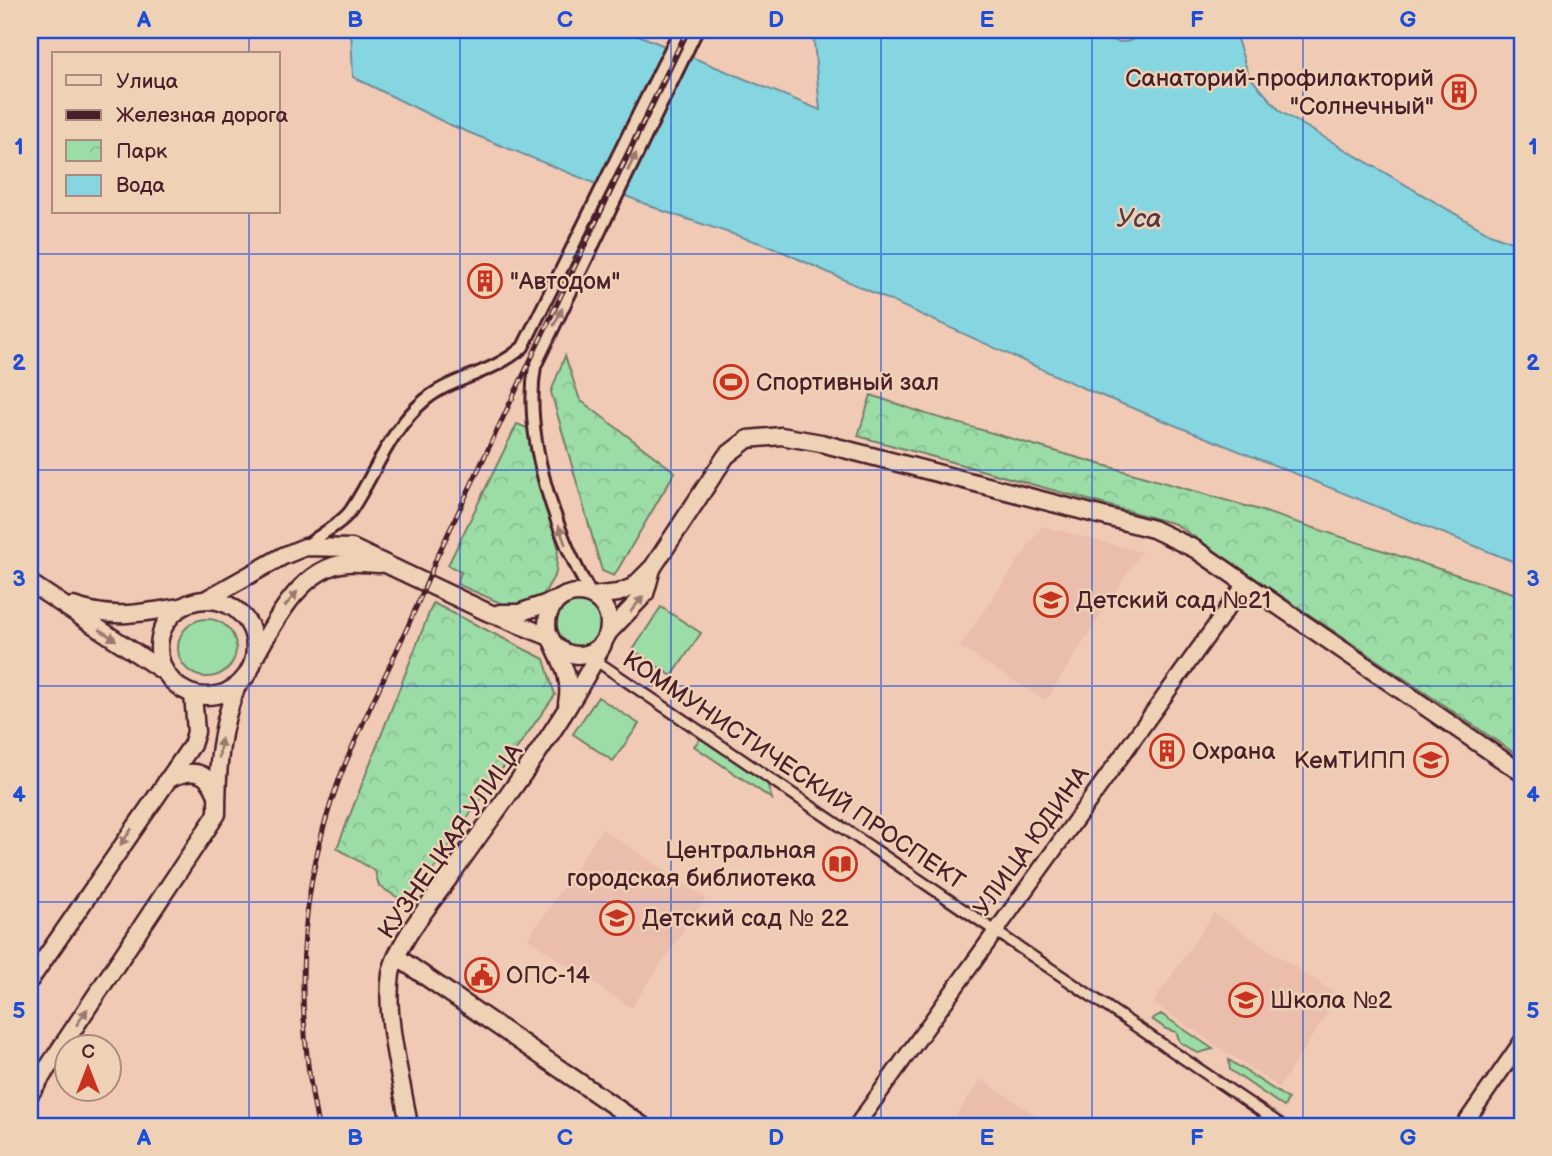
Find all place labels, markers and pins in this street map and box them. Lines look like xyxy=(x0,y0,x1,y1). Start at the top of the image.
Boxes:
place label: Санаторий-профилакторий "Солнечный" xyxy=(1125,64,1434,121)
building icon: Санаторий-профилакторий "Солнечный" xyxy=(1440,73,1478,111)
building icon: "Автодом" xyxy=(466,262,504,300)
place label: "Автодом" xyxy=(510,267,620,296)
sports icon: Спортивный зал xyxy=(712,363,750,401)
place label: Спортивный зал xyxy=(756,368,939,397)
school or university icon: Детский сад №21 xyxy=(1032,581,1070,619)
place label: Детский сад №21 xyxy=(1076,586,1271,615)
building icon: Охрана xyxy=(1148,732,1186,770)
place label: Охрана xyxy=(1192,737,1276,766)
school or university icon: КемТИПП xyxy=(1412,741,1450,779)
place label: КемТИПП xyxy=(1294,746,1406,775)
place label: Центральная городская библиотека xyxy=(567,836,816,893)
library icon: Центральная городская библиотека xyxy=(821,845,859,883)
school or university icon: Детский сад № 22 xyxy=(598,899,636,937)
place label: Детский сад № 22 xyxy=(642,904,849,933)
public building icon: ОПС-14 xyxy=(463,956,501,994)
place label: ОПС-14 xyxy=(506,961,590,990)
school or university icon: Школа №2 xyxy=(1227,981,1265,1019)
place label: Школа №2 xyxy=(1270,986,1392,1015)

